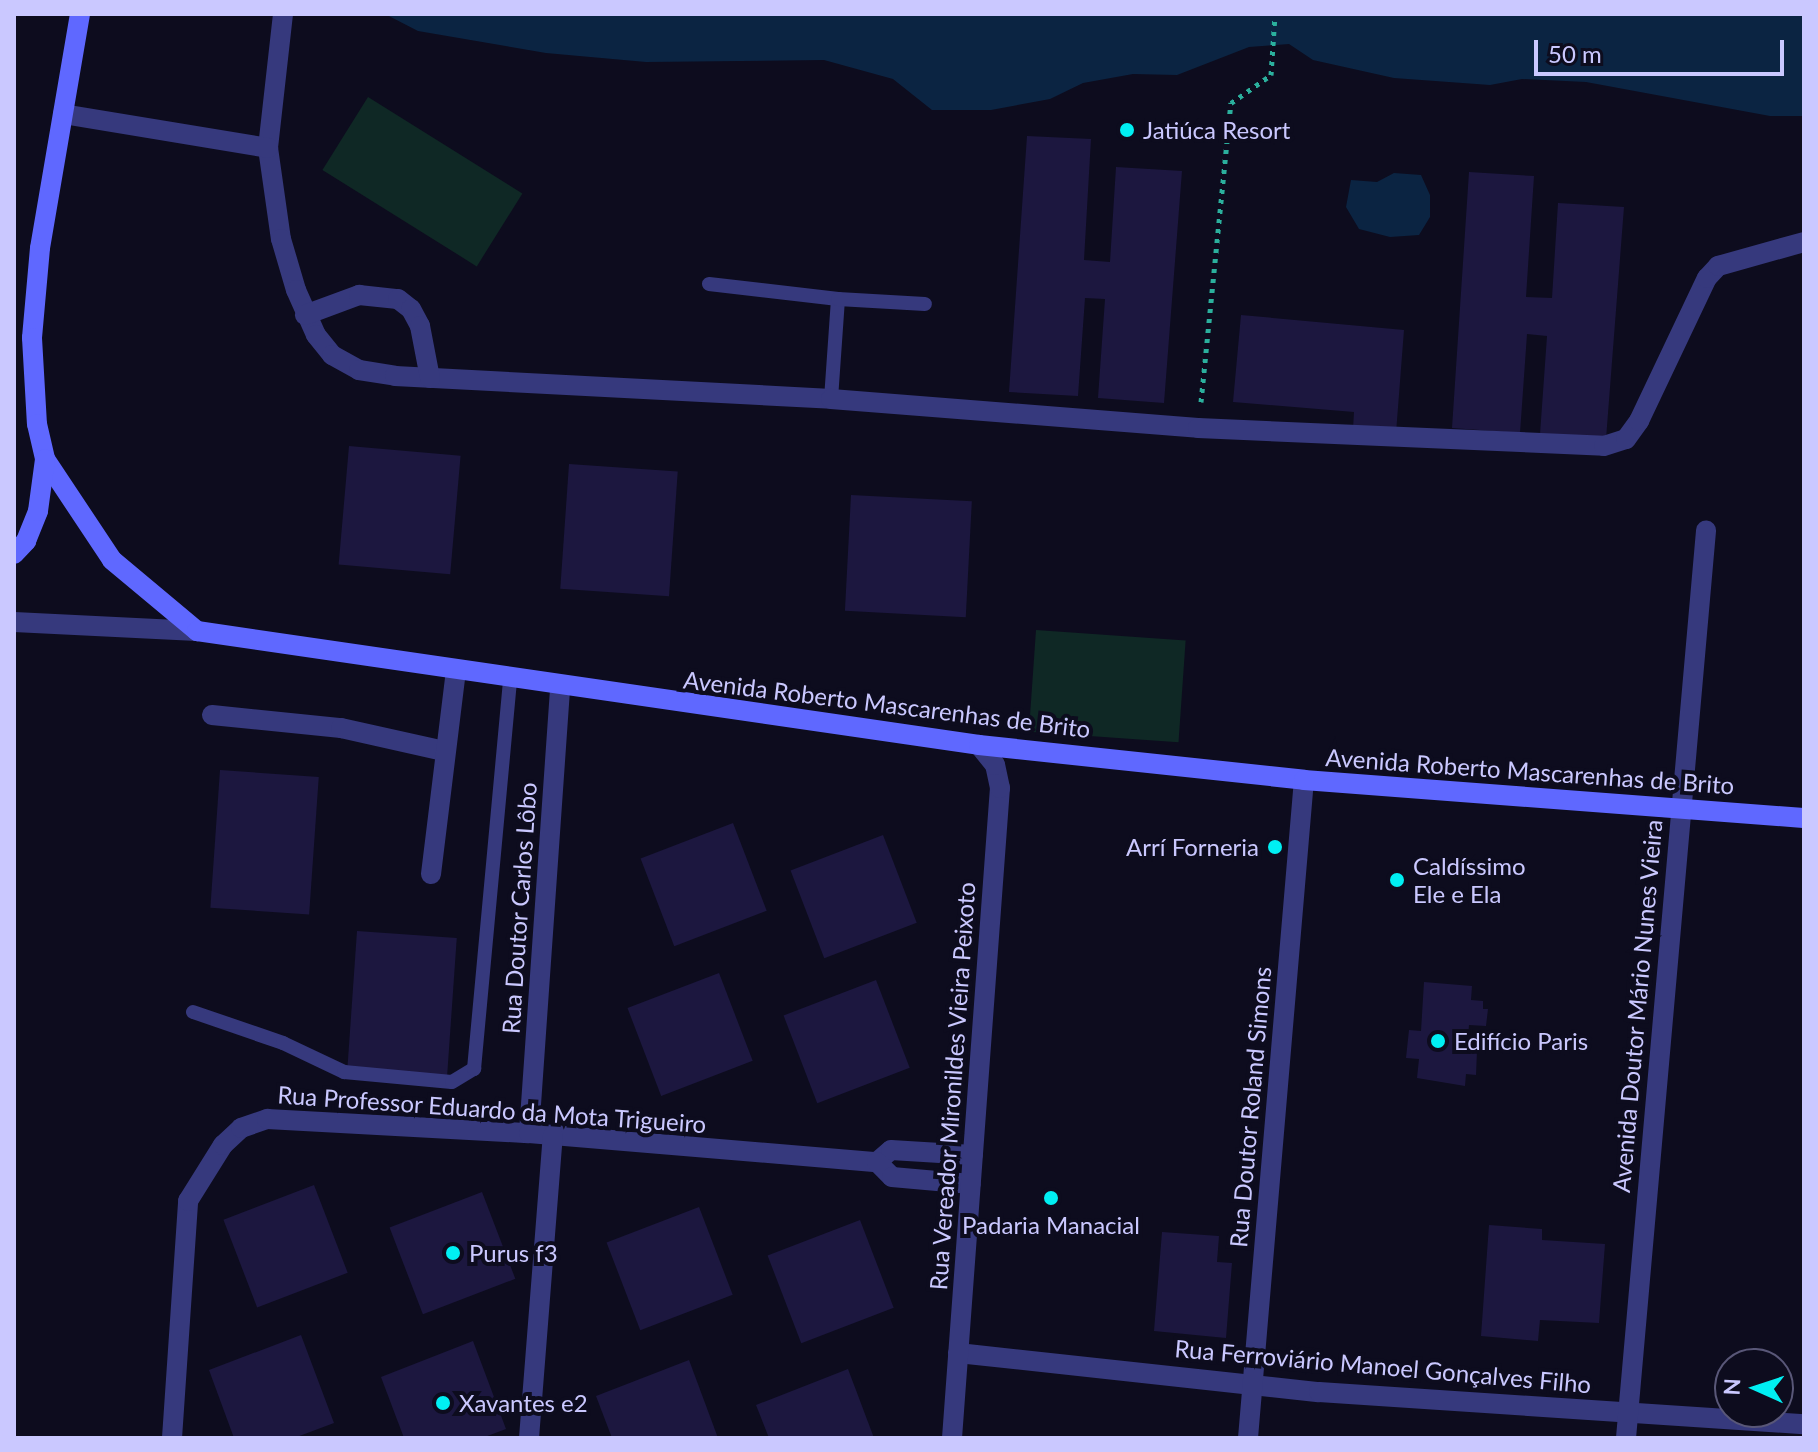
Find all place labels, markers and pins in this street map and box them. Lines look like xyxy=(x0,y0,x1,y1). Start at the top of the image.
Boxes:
place label: Jatiúca Resort xyxy=(1143,116,1290,144)
marker: Jatiúca Resort xyxy=(1118,121,1136,139)
place label: Arrí Forneria xyxy=(1126,833,1259,861)
marker: Arrí Forneria xyxy=(1266,838,1284,856)
place label: Caldíssimo Ele e Ela xyxy=(1413,852,1526,908)
marker: Caldíssimo Ele e Ela xyxy=(1388,871,1406,889)
place label: Edifício Paris xyxy=(1454,1027,1588,1055)
marker: Edifício Paris xyxy=(1429,1032,1447,1050)
marker: Padaria Manacial xyxy=(1042,1189,1060,1207)
place label: Padaria Manacial xyxy=(962,1211,1140,1239)
place label: Purus f3 xyxy=(469,1239,558,1267)
marker: Purus f3 xyxy=(444,1244,462,1262)
place label: Xavantes e2 xyxy=(459,1389,588,1417)
marker: Xavantes e2 xyxy=(434,1394,452,1412)

